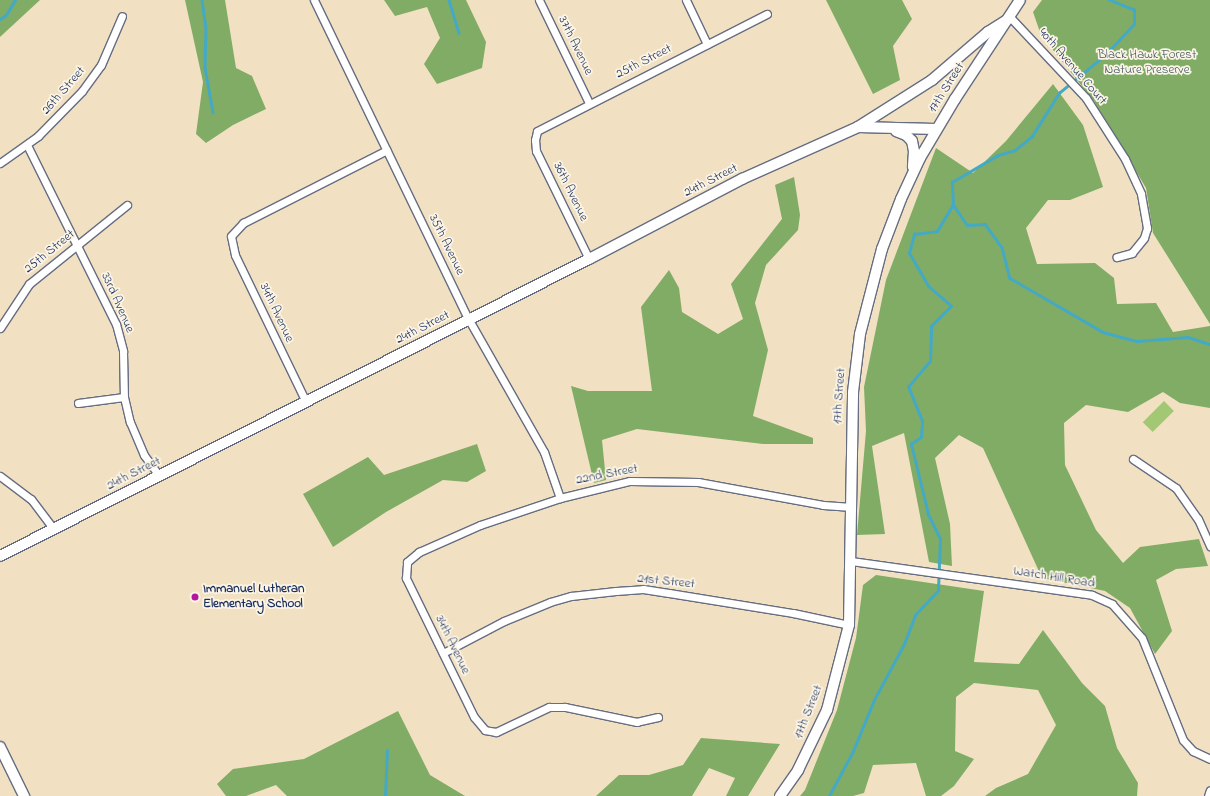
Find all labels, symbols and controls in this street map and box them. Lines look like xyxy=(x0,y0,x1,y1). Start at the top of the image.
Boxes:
street label: 37th Avenue xyxy=(554,14,596,78)
street label: 40th Avenue Court xyxy=(1034,25,1110,109)
street label: 25th Street xyxy=(614,41,674,83)
park label: Black Hawk Forest Nature Preserve xyxy=(1098,48,1196,79)
street label: 17th Street xyxy=(926,60,968,116)
street label: 26th Street xyxy=(39,64,89,118)
street label: 36th Avenue xyxy=(549,160,591,224)
street label: 24th Street xyxy=(681,161,741,201)
street label: 35th Avenue xyxy=(425,212,467,278)
street label: 25th Street xyxy=(22,227,78,277)
street label: 33rd Avenue xyxy=(97,271,137,335)
street label: 34th Avenue xyxy=(256,281,296,345)
street label: 24th Street xyxy=(393,308,453,348)
street label: 17th Street xyxy=(830,368,850,424)
street label: 24th Street xyxy=(104,454,164,494)
street label: 22nd Street xyxy=(575,461,639,489)
street label: Watch Hill Road xyxy=(1012,564,1096,592)
street label: 21st Street xyxy=(637,571,695,593)
place label: Immanuel Lutheran Elementary School xyxy=(203,582,304,613)
marker: Immanuel Lutheran Elementary School xyxy=(190,592,200,602)
street label: 34th Avenue xyxy=(431,613,473,677)
street label: 17th Street xyxy=(791,683,827,741)

